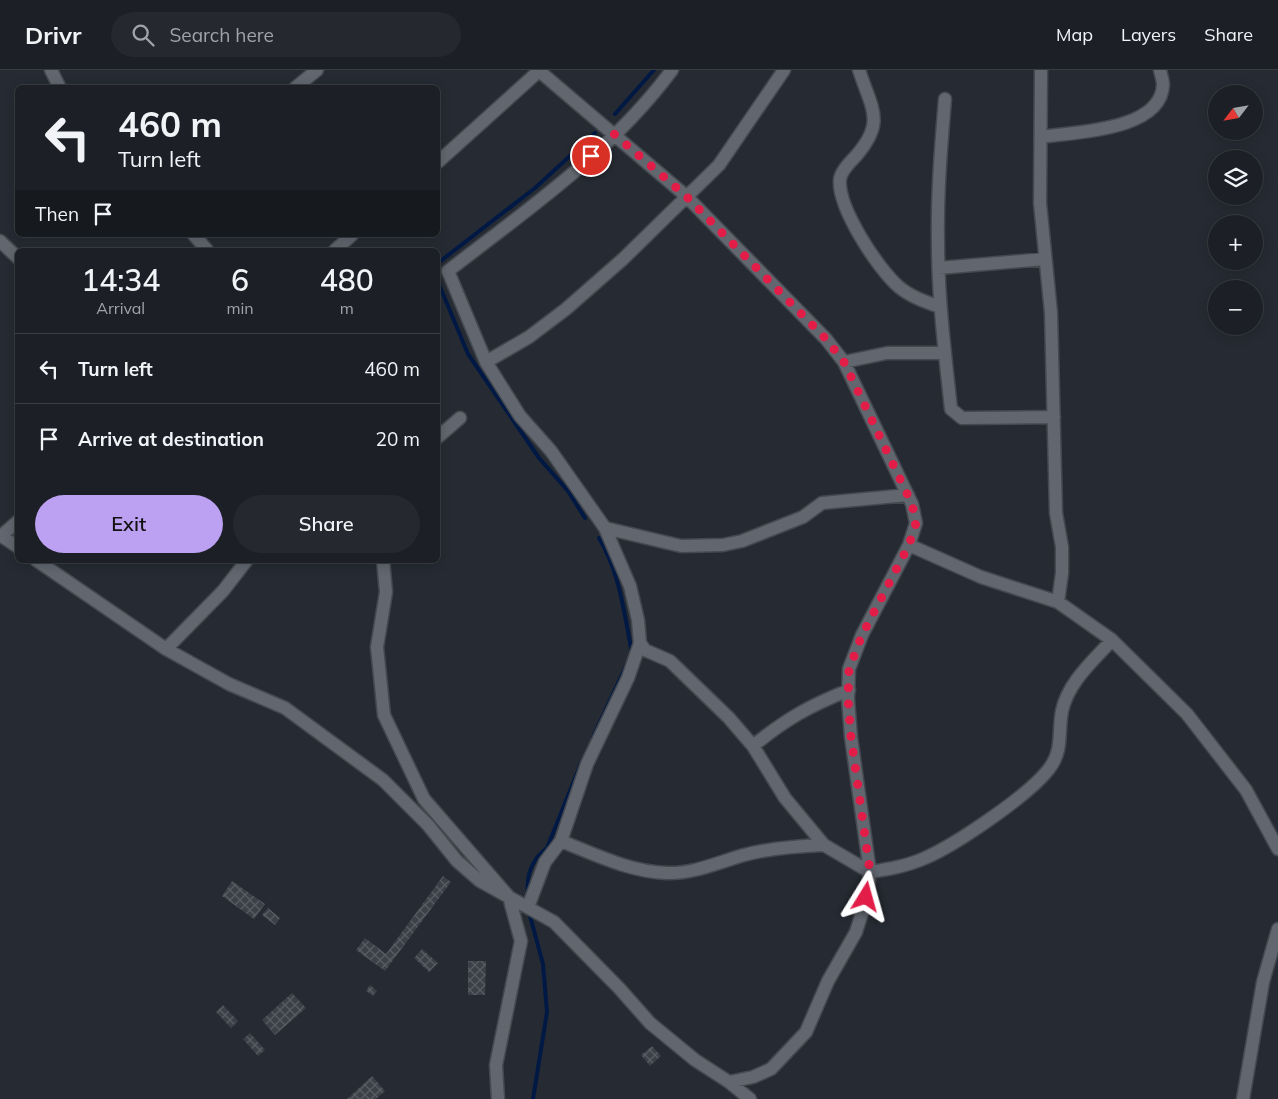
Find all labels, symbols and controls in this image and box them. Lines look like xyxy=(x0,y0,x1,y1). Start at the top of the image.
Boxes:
search box xyxy=(111,12,461,57)
text: Drivr xyxy=(25,20,81,50)
icon: search xyxy=(129,21,157,49)
text: Search here xyxy=(169,23,274,47)
text: Map xyxy=(1056,23,1093,46)
text: Layers xyxy=(1121,23,1176,46)
text: Share xyxy=(1204,23,1253,46)
north arrow xyxy=(1208,85,1262,140)
map controls xyxy=(1208,85,1263,335)
text: 460 m xyxy=(118,102,222,146)
icon: left xyxy=(35,105,100,170)
pin xyxy=(570,135,612,177)
icon: arrive xyxy=(577,142,605,170)
text: Turn left xyxy=(118,145,201,173)
button: layers xyxy=(1208,150,1263,205)
icon: arrive xyxy=(89,200,117,228)
text: Then xyxy=(35,202,79,226)
button: + xyxy=(1208,215,1263,270)
text: 14:34 xyxy=(81,261,160,299)
text: 6 xyxy=(231,261,249,299)
text: 480 xyxy=(320,261,374,299)
button: − xyxy=(1208,280,1263,335)
text: Arrival xyxy=(96,298,145,318)
text: min xyxy=(226,298,254,318)
text: m xyxy=(340,298,354,318)
icon: left xyxy=(35,355,63,383)
text: Turn left xyxy=(78,357,153,381)
text: 460 m xyxy=(364,357,420,381)
icon: arrive xyxy=(35,425,63,453)
text: Arrive at destination xyxy=(78,427,264,451)
text: 20 m xyxy=(376,427,420,451)
button: Exit xyxy=(35,495,223,553)
button: Share xyxy=(233,495,420,553)
position arrow xyxy=(839,870,891,922)

